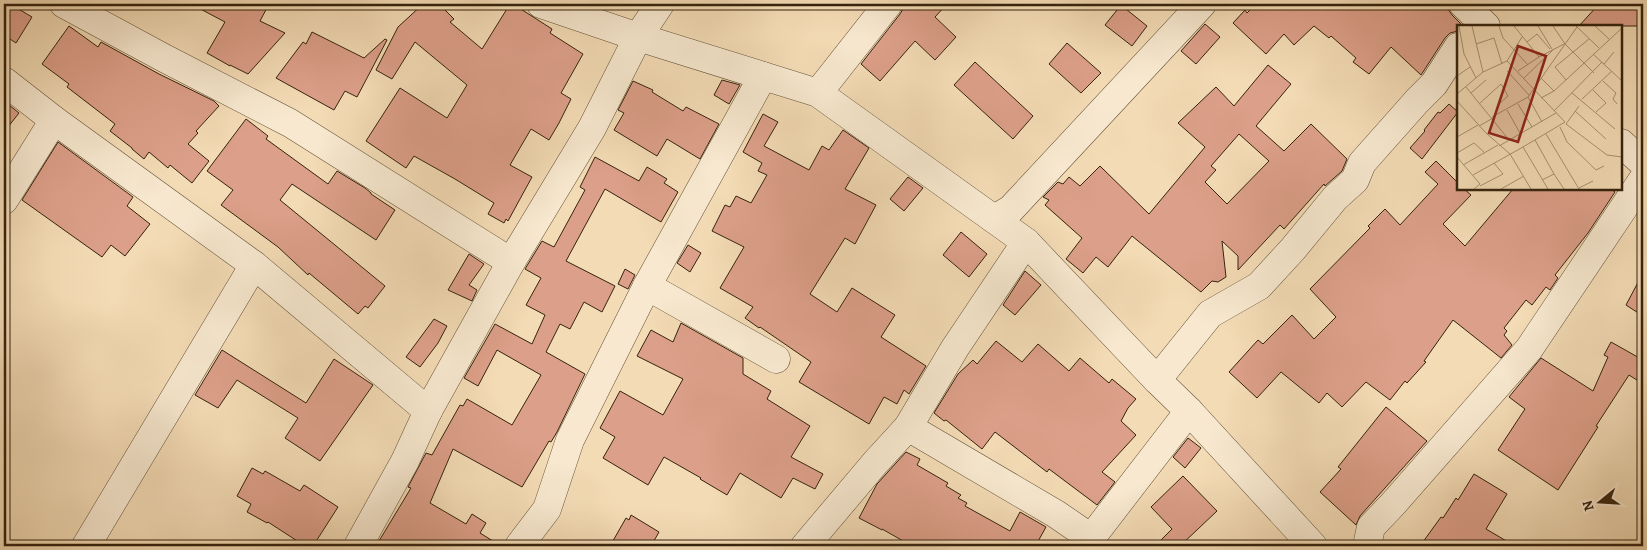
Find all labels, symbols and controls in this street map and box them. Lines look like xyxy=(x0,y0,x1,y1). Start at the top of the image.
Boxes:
inset map xyxy=(1457,25,1622,190)
north arrow xyxy=(1574,478,1624,528)
text: N xyxy=(1578,498,1599,514)

